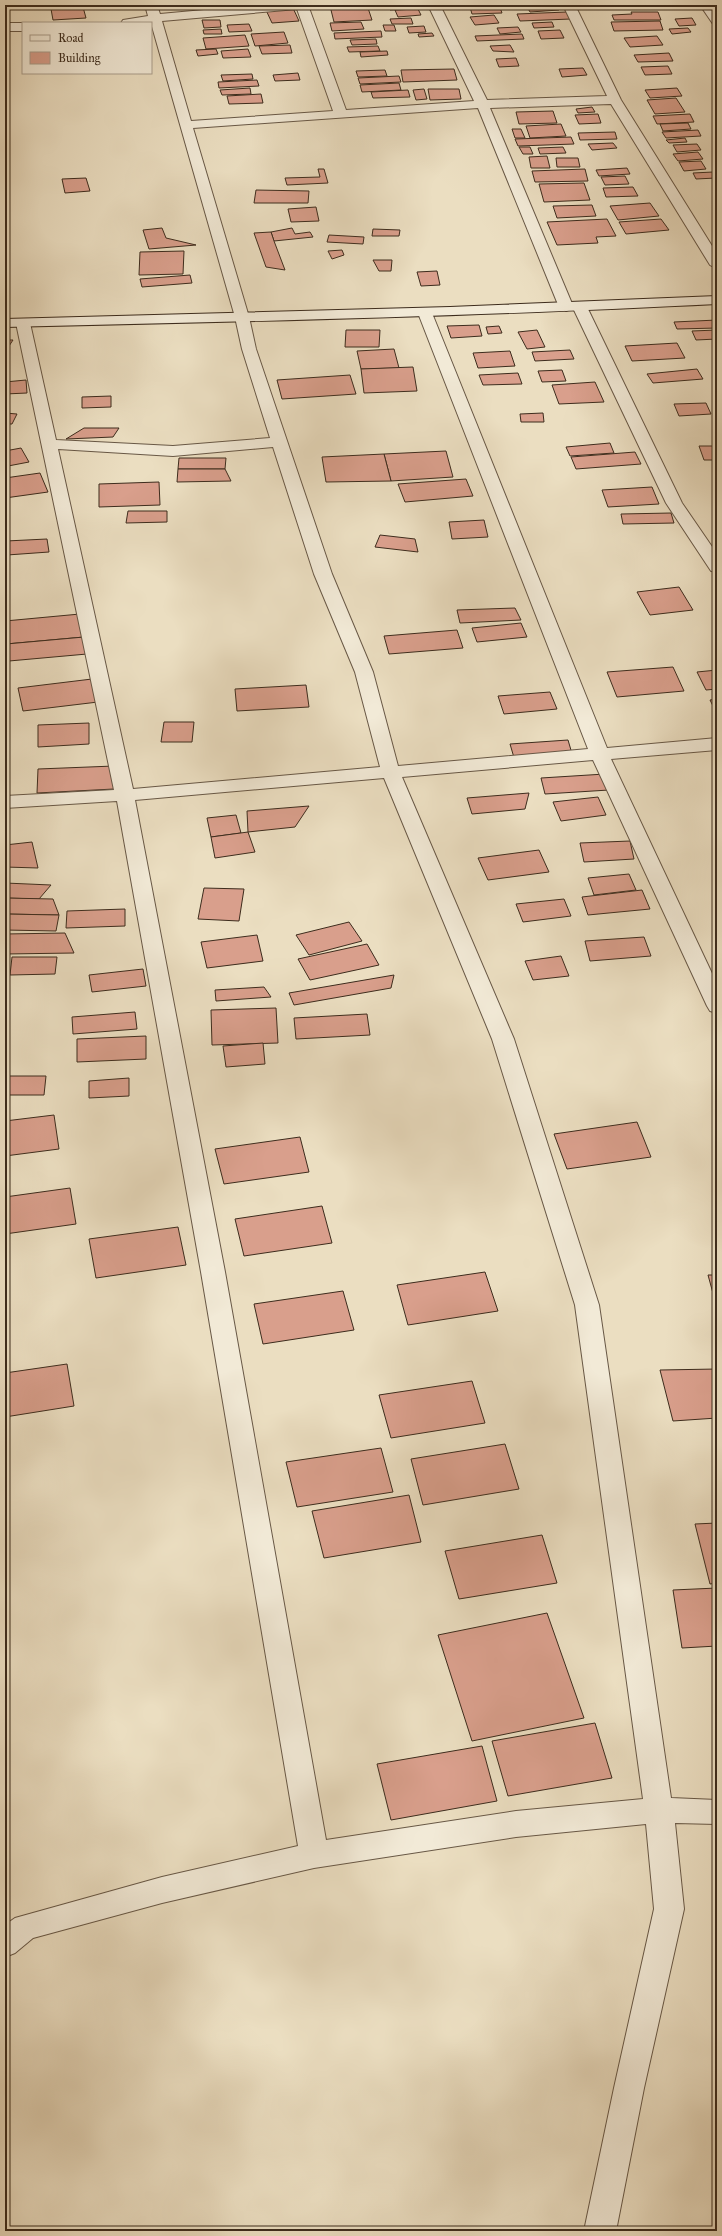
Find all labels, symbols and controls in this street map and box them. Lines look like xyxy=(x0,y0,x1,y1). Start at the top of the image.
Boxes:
legend xyxy=(22,22,152,74)
text: Road xyxy=(58,31,84,45)
text: Building xyxy=(58,51,101,66)

